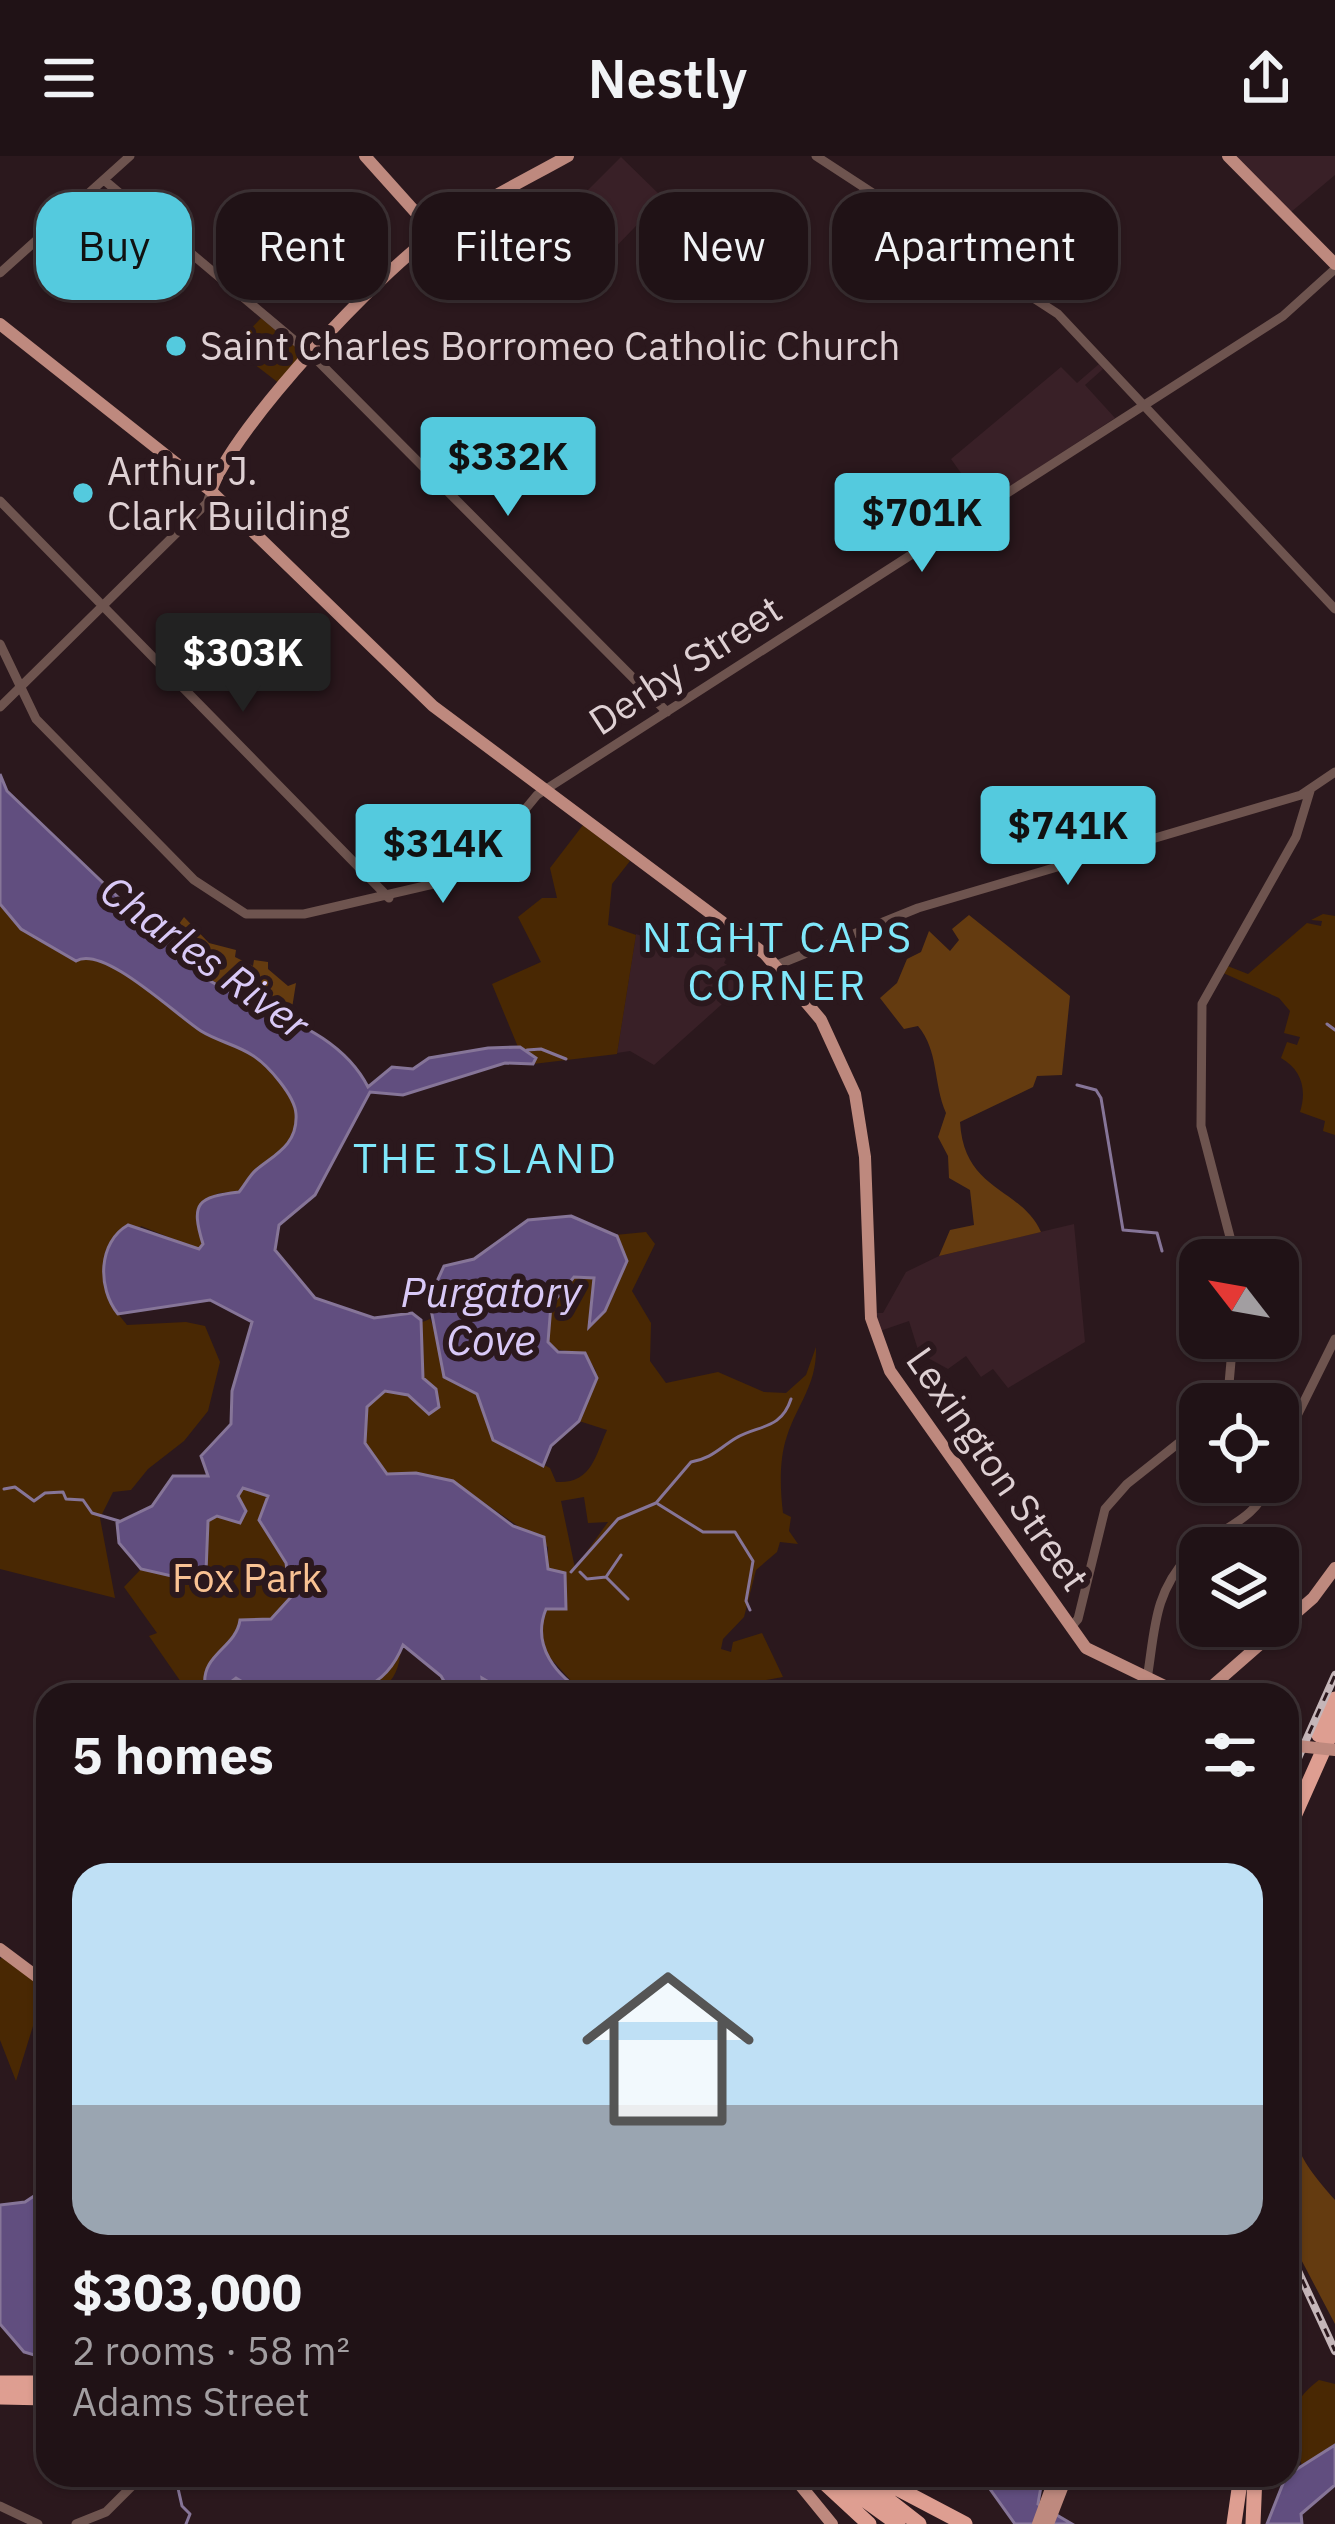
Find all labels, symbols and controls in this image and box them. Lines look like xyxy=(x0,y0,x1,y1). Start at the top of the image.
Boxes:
text: Nestly xyxy=(588,43,747,113)
icon: menu xyxy=(36,45,102,111)
icon: share xyxy=(1233,45,1299,111)
chip: Buy xyxy=(36,192,192,300)
chip: Rent xyxy=(216,192,388,300)
chip: Filters xyxy=(412,192,615,300)
chip: New xyxy=(639,192,808,300)
chip: Apartment xyxy=(832,192,1118,300)
place label: Saint Charles Borromeo Catholic Church xyxy=(200,320,900,371)
marker: Saint Charles Borromeo Catholic Church xyxy=(163,333,189,359)
pin: $332K xyxy=(424,417,592,519)
text: $332K xyxy=(448,430,568,481)
place label: Arthur J. Clark Building xyxy=(107,445,350,541)
pin: $701K xyxy=(838,473,1006,575)
marker: Arthur J. Clark Building xyxy=(70,480,96,506)
text: $701K xyxy=(862,486,982,537)
street label: Derby Street xyxy=(579,583,791,746)
pin: $303K xyxy=(159,613,327,715)
text: $303K xyxy=(183,626,303,677)
pin: $741K xyxy=(984,786,1152,888)
text: $741K xyxy=(1008,799,1128,850)
pin: $314K xyxy=(359,804,527,906)
text: $314K xyxy=(383,817,503,868)
water label: Charles River xyxy=(90,862,322,1052)
district label: NIGHT CAPS CORNER xyxy=(642,909,914,1012)
district label: THE ISLAND xyxy=(353,1130,619,1185)
north arrow xyxy=(1179,1239,1299,1359)
map controls xyxy=(1179,1239,1299,1647)
water label: Purgatory Cove xyxy=(401,1264,583,1367)
street label: Lexington Street xyxy=(895,1337,1101,1601)
button: locate xyxy=(1179,1383,1299,1503)
button: layers xyxy=(1179,1527,1299,1647)
park label: Fox Park xyxy=(172,1552,322,1603)
text: 5 homes xyxy=(72,1722,274,1788)
icon: filters xyxy=(1197,1722,1263,1788)
icon: home xyxy=(560,1941,776,2157)
text: $303,000 xyxy=(72,2259,302,2325)
text: 2 rooms · 58 m² xyxy=(72,2325,350,2376)
text: Adams Street xyxy=(72,2376,310,2427)

